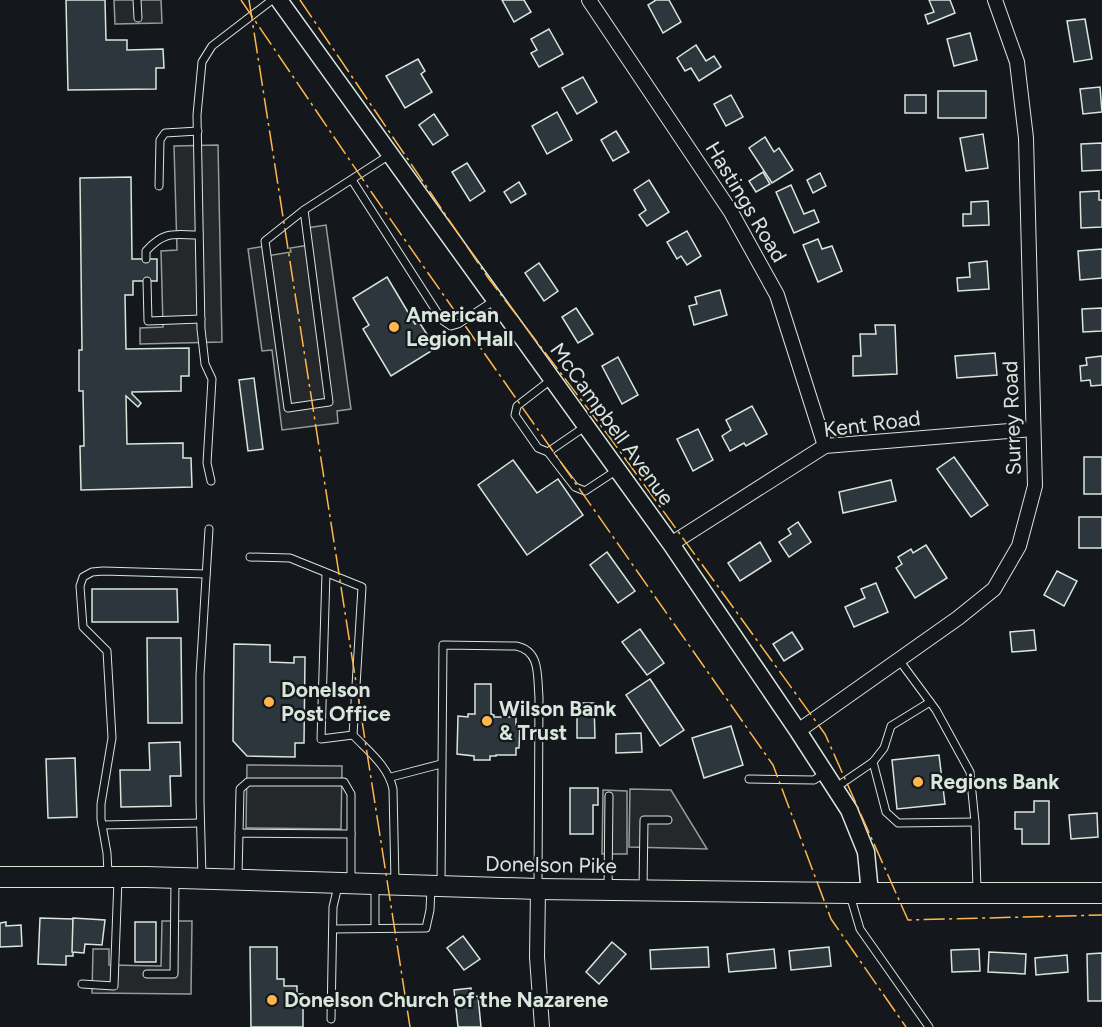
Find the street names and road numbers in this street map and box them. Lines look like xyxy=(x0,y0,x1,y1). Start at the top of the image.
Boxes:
street label: Hastings Road xyxy=(701,137,792,267)
street label: McCampbell Avenue xyxy=(545,338,680,510)
street label: Surrey Road xyxy=(997,360,1026,476)
street label: Kent Road xyxy=(822,405,922,442)
street label: Donelson Pike xyxy=(485,851,617,878)

